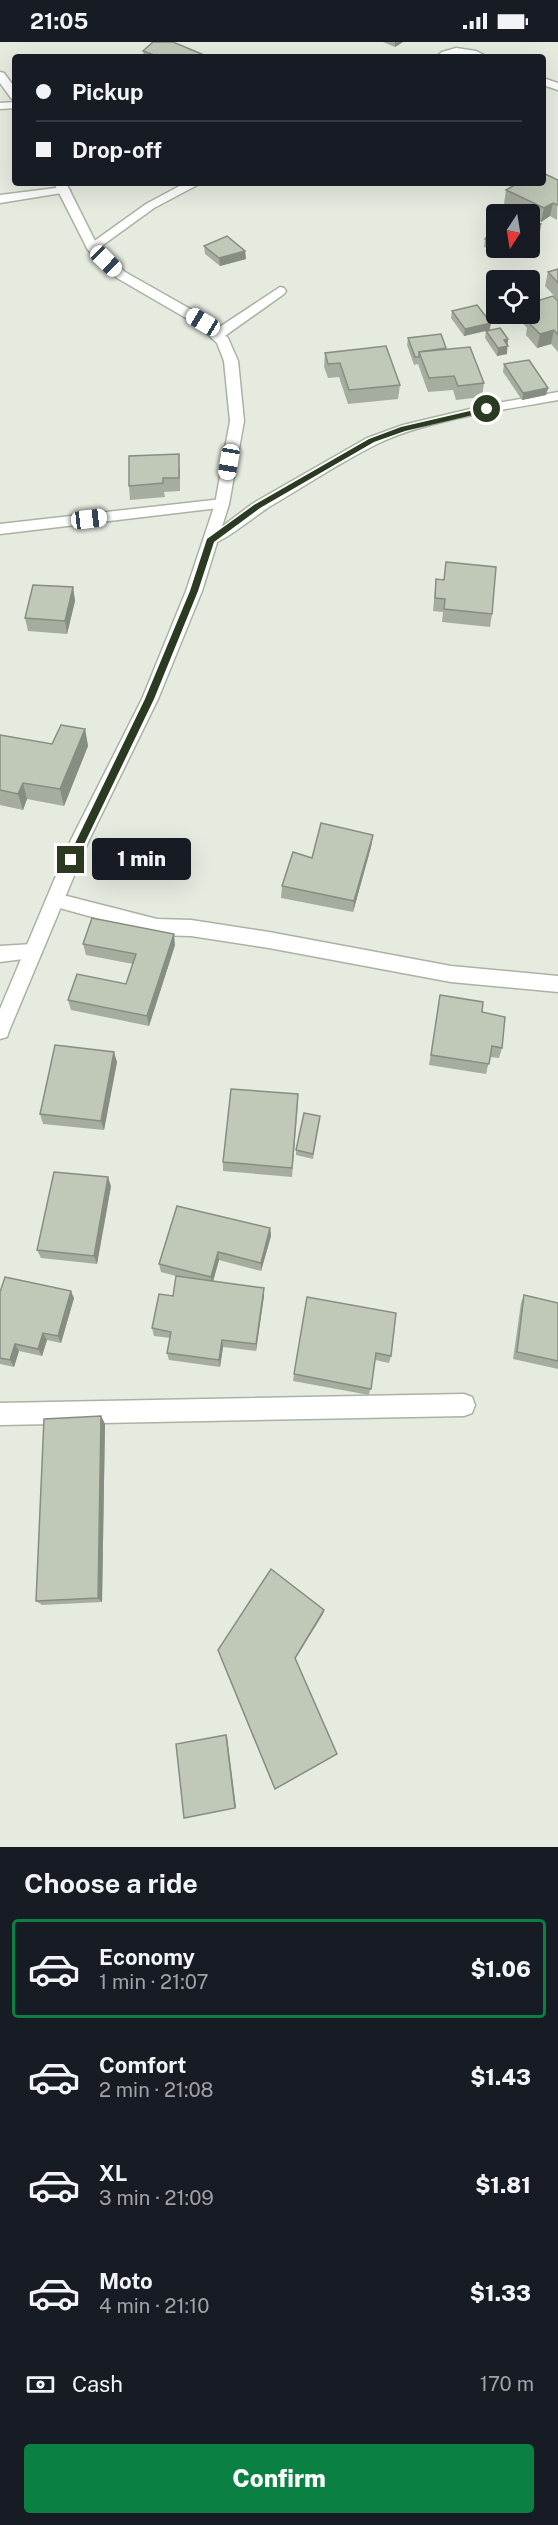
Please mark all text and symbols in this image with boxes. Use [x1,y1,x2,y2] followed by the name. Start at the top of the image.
[30,8,88,34] text: 21:05
[72,79,143,105] text: Pickup
[72,137,162,163] text: Drop-off
[486,204,540,258] north arrow
[486,204,540,324] map controls
[87,242,125,280] car
[486,270,540,324] button: locate
[183,305,223,339] car
[473,395,500,422] route start
[217,443,241,481] car
[70,508,108,530] car
[92,839,191,881] callout: 1 min
[57,846,84,873] route end
[117,847,166,871] text: 1 min
[24,1867,198,1899] text: Choose a ride
[27,1942,81,1996] icon: car
[99,1944,195,1970] text: Economy
[470,1956,531,1982] text: $1.06
[99,1970,209,1994] text: 1 min · 21:07
[27,2050,81,2104] icon: car
[99,2052,186,2078] text: Comfort
[470,2064,531,2090] text: $1.43
[99,2078,214,2102] text: 2 min · 21:08
[27,2158,81,2212] icon: car
[99,2160,127,2186] text: XL
[475,2172,531,2198] text: $1.81
[99,2186,214,2210] text: 3 min · 21:09
[27,2266,81,2320] icon: car
[99,2268,153,2294] text: Moto
[470,2280,531,2306] text: $1.33
[99,2294,209,2318] text: 4 min · 21:10
[24,2368,57,2401] icon: cash
[72,2371,123,2397] text: Cash
[480,2372,534,2396] text: 170 m
[24,2444,534,2513] button: Confirm

